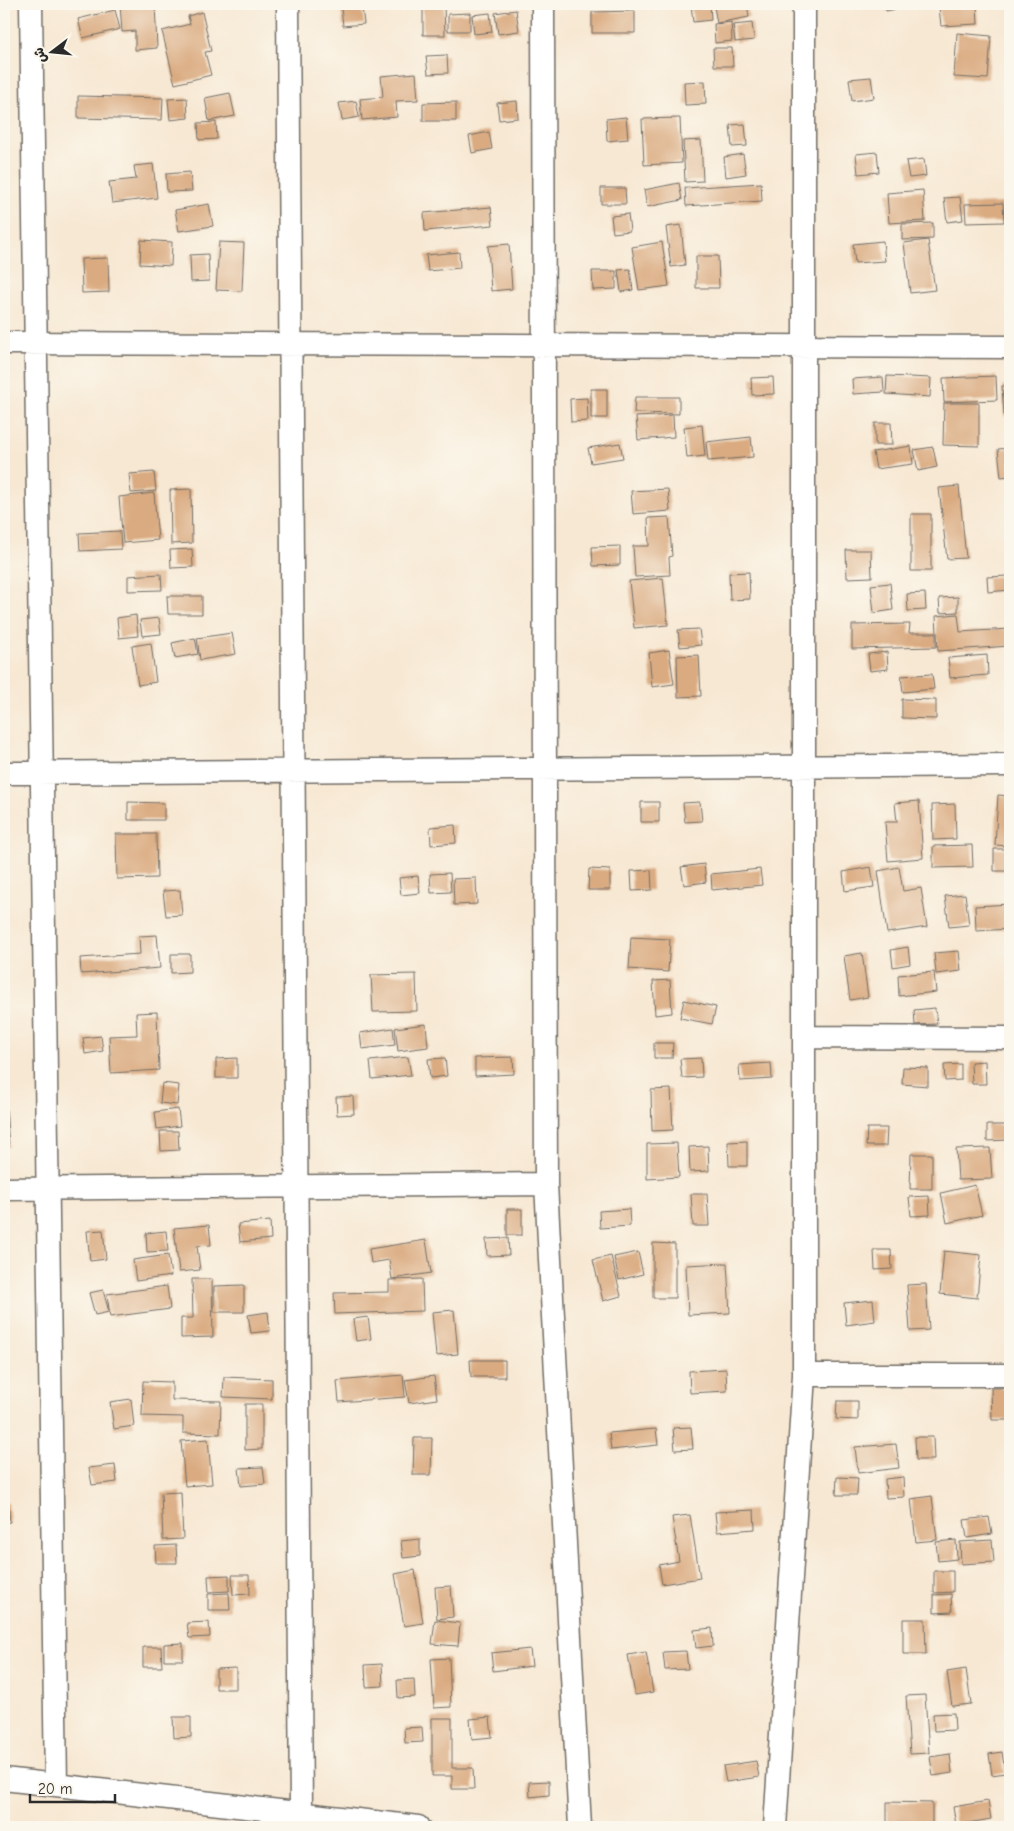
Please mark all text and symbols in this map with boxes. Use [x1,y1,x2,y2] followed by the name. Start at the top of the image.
[28,28,78,78] north arrow
[30,46,50,65] text: ش
[30,1771,115,1803] scale bar
[38,1780,72,1798] text: 20 m

